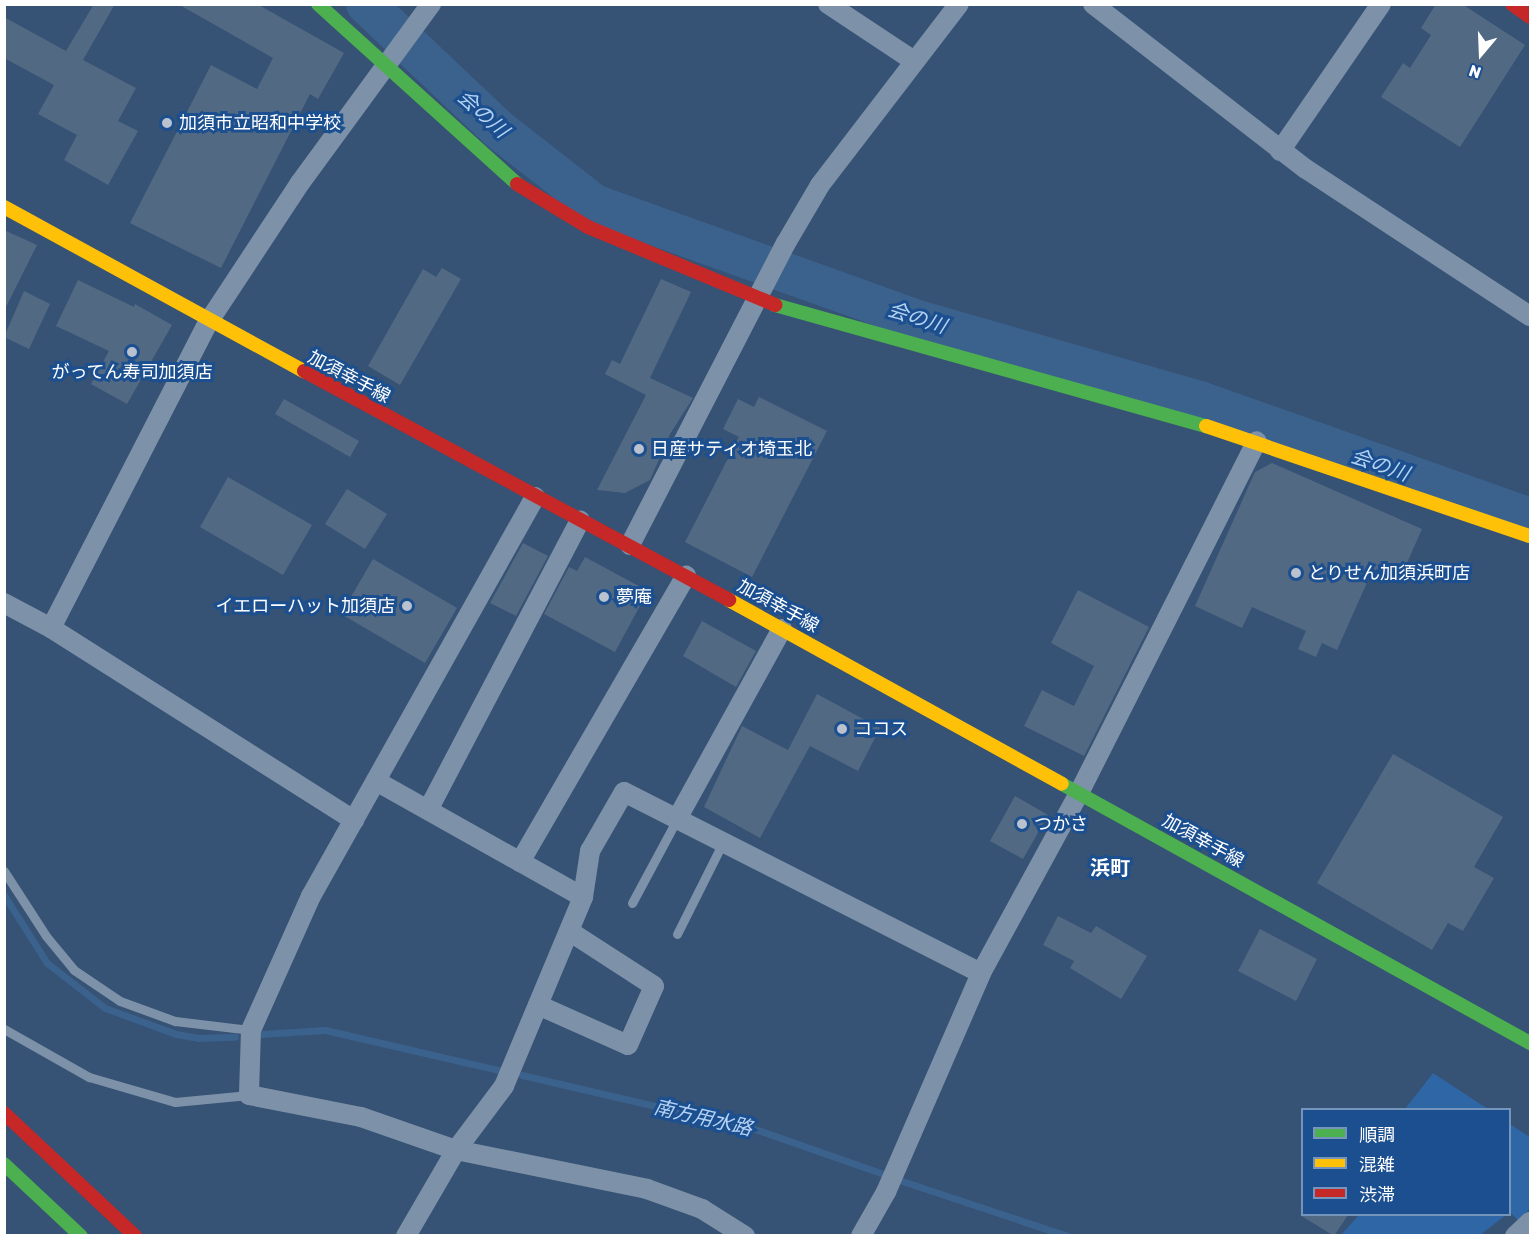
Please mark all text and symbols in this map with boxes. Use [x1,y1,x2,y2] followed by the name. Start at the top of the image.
[1451,24,1511,84] north arrow
[1466,61,1484,82] text: N
[453,85,513,143] water label: 会の川
[179,112,341,134] place label: 加須市立昭和中学校
[160,116,174,130] marker: 加須市立昭和中学校
[885,297,949,339] water label: 会の川
[125,345,139,359] marker: がってん寿司加須店
[304,346,394,408] street label: 加須幸手線
[51,361,213,383] place label: がってん寿司加須店
[651,438,813,460] place label: 日産サティオ埼玉北
[632,442,646,456] marker: 日産サティオ埼玉北
[1348,444,1412,486] water label: 会の川
[1308,562,1470,584] place label: とりせん加須浜町店
[1289,566,1303,580] marker: とりせん加須浜町店
[733,575,823,637] street label: 加須幸手線
[616,586,652,608] place label: 夢庵
[597,590,611,604] marker: 夢庵
[215,595,395,617] place label: イエローハット加須店
[400,599,414,613] marker: イエローハット加須店
[854,718,908,740] place label: ココス
[835,722,849,736] marker: ココス
[1158,810,1248,872] street label: 加須幸手線
[1034,813,1088,835] place label: つかさ
[1015,817,1029,831] marker: つかさ
[1090,856,1130,880] district label: 浜町
[652,1095,754,1141] water label: 南方用水路
[1301,1108,1511,1216] legend
[1359,1124,1395,1146] text: 順調
[1359,1154,1395,1176] text: 混雑
[1359,1184,1395,1206] text: 渋滞

